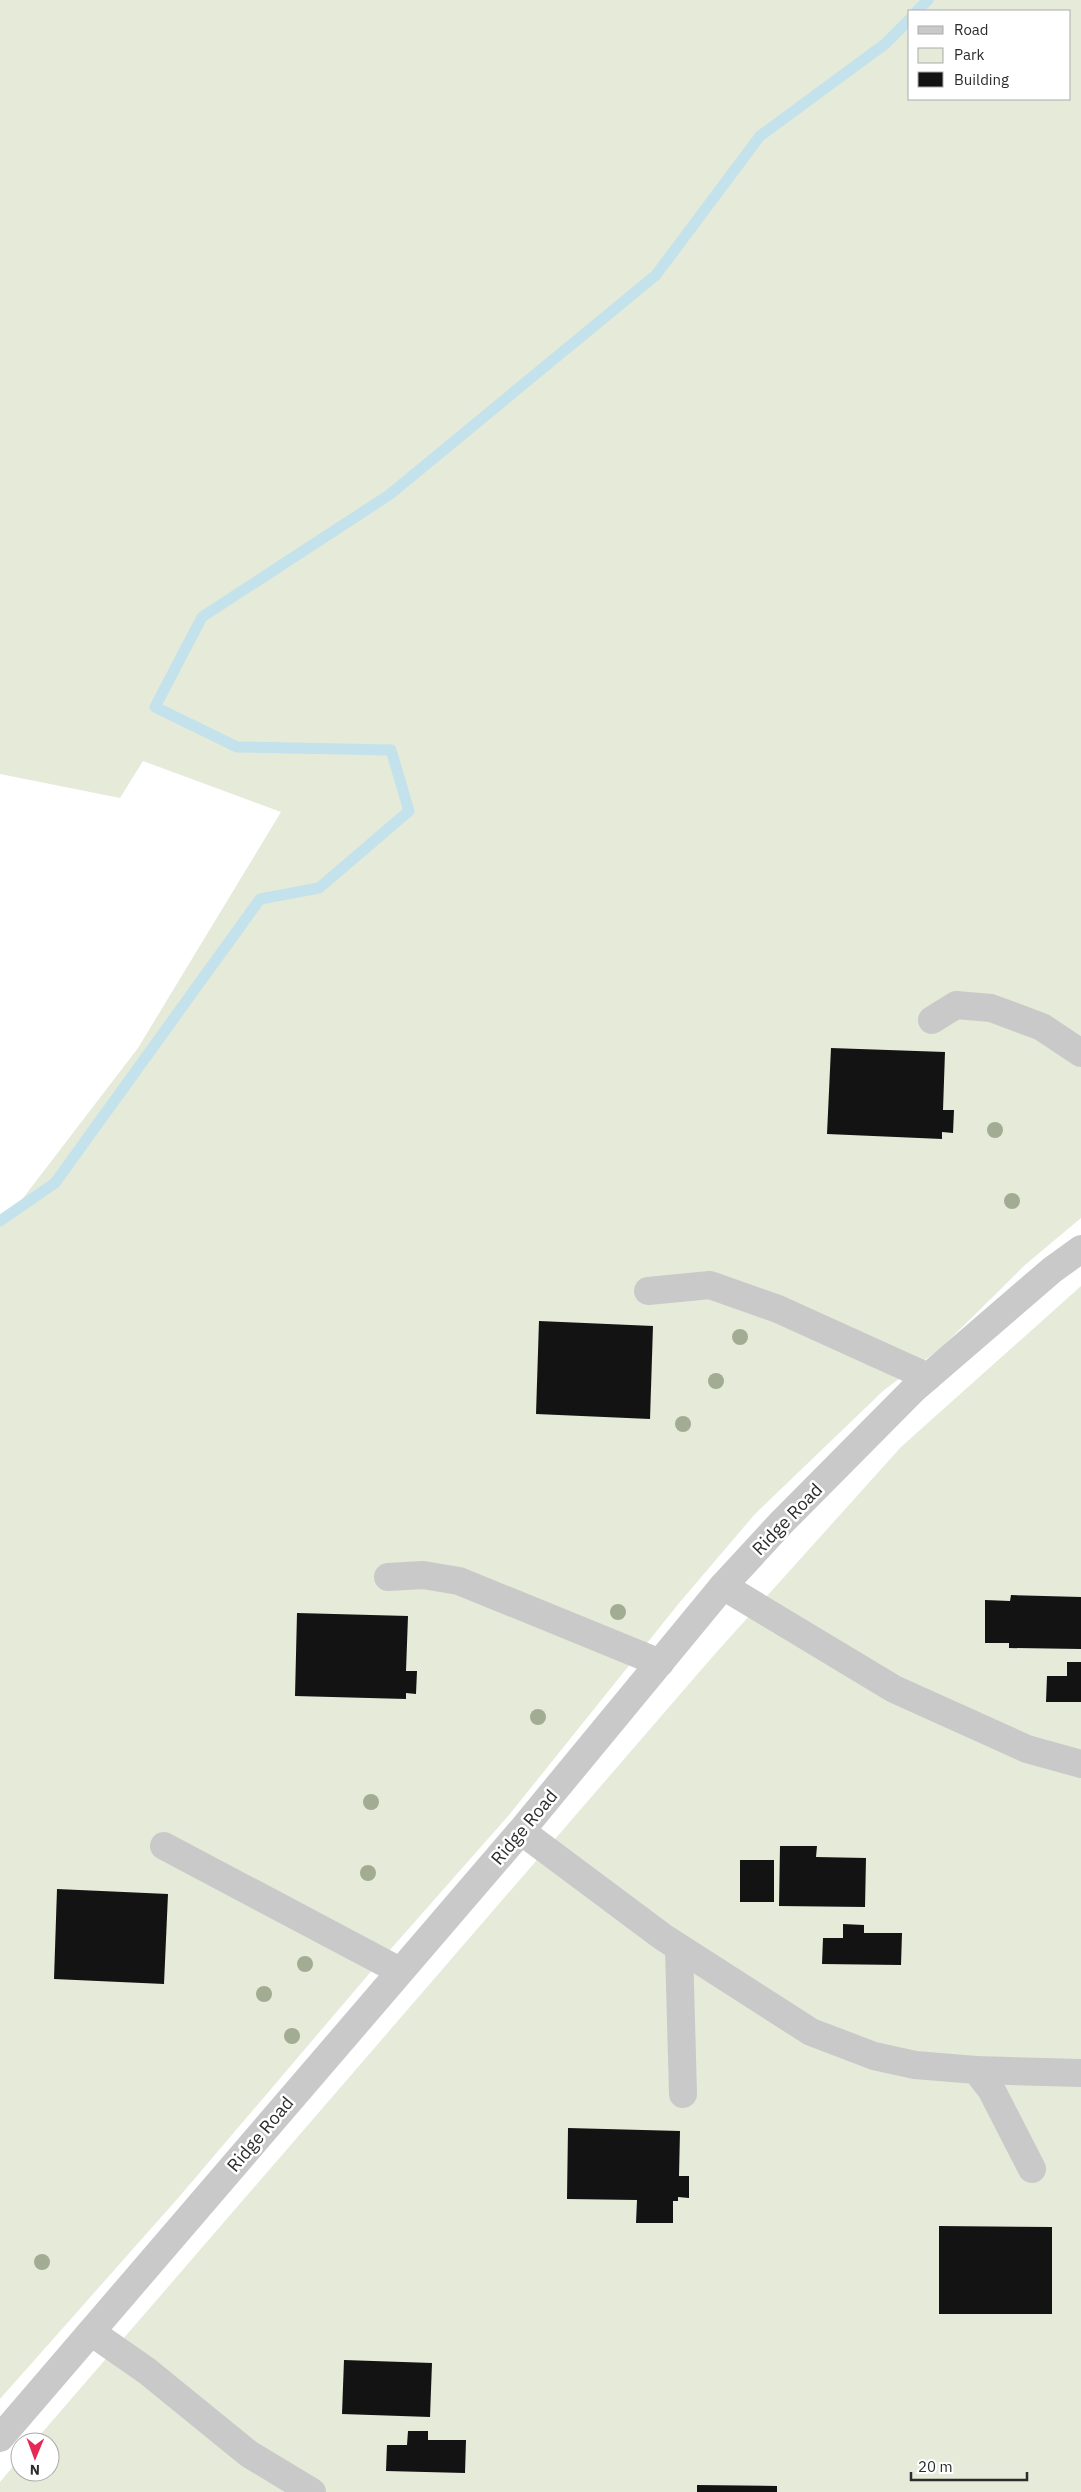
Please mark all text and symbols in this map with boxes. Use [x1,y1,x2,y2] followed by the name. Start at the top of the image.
[908,10,1071,100] legend
[954,20,989,39] text: Road
[954,45,984,64] text: Park
[954,70,1009,89] text: Building
[747,1478,827,1560] street label: Ridge Road
[486,1785,562,1869] street label: Ridge Road
[222,2092,298,2176] street label: Ridge Road
[10,2432,60,2482] north arrow
[911,2450,1027,2482] scale bar
[918,2457,953,2476] text: 20 m
[30,2461,40,2479] text: N

